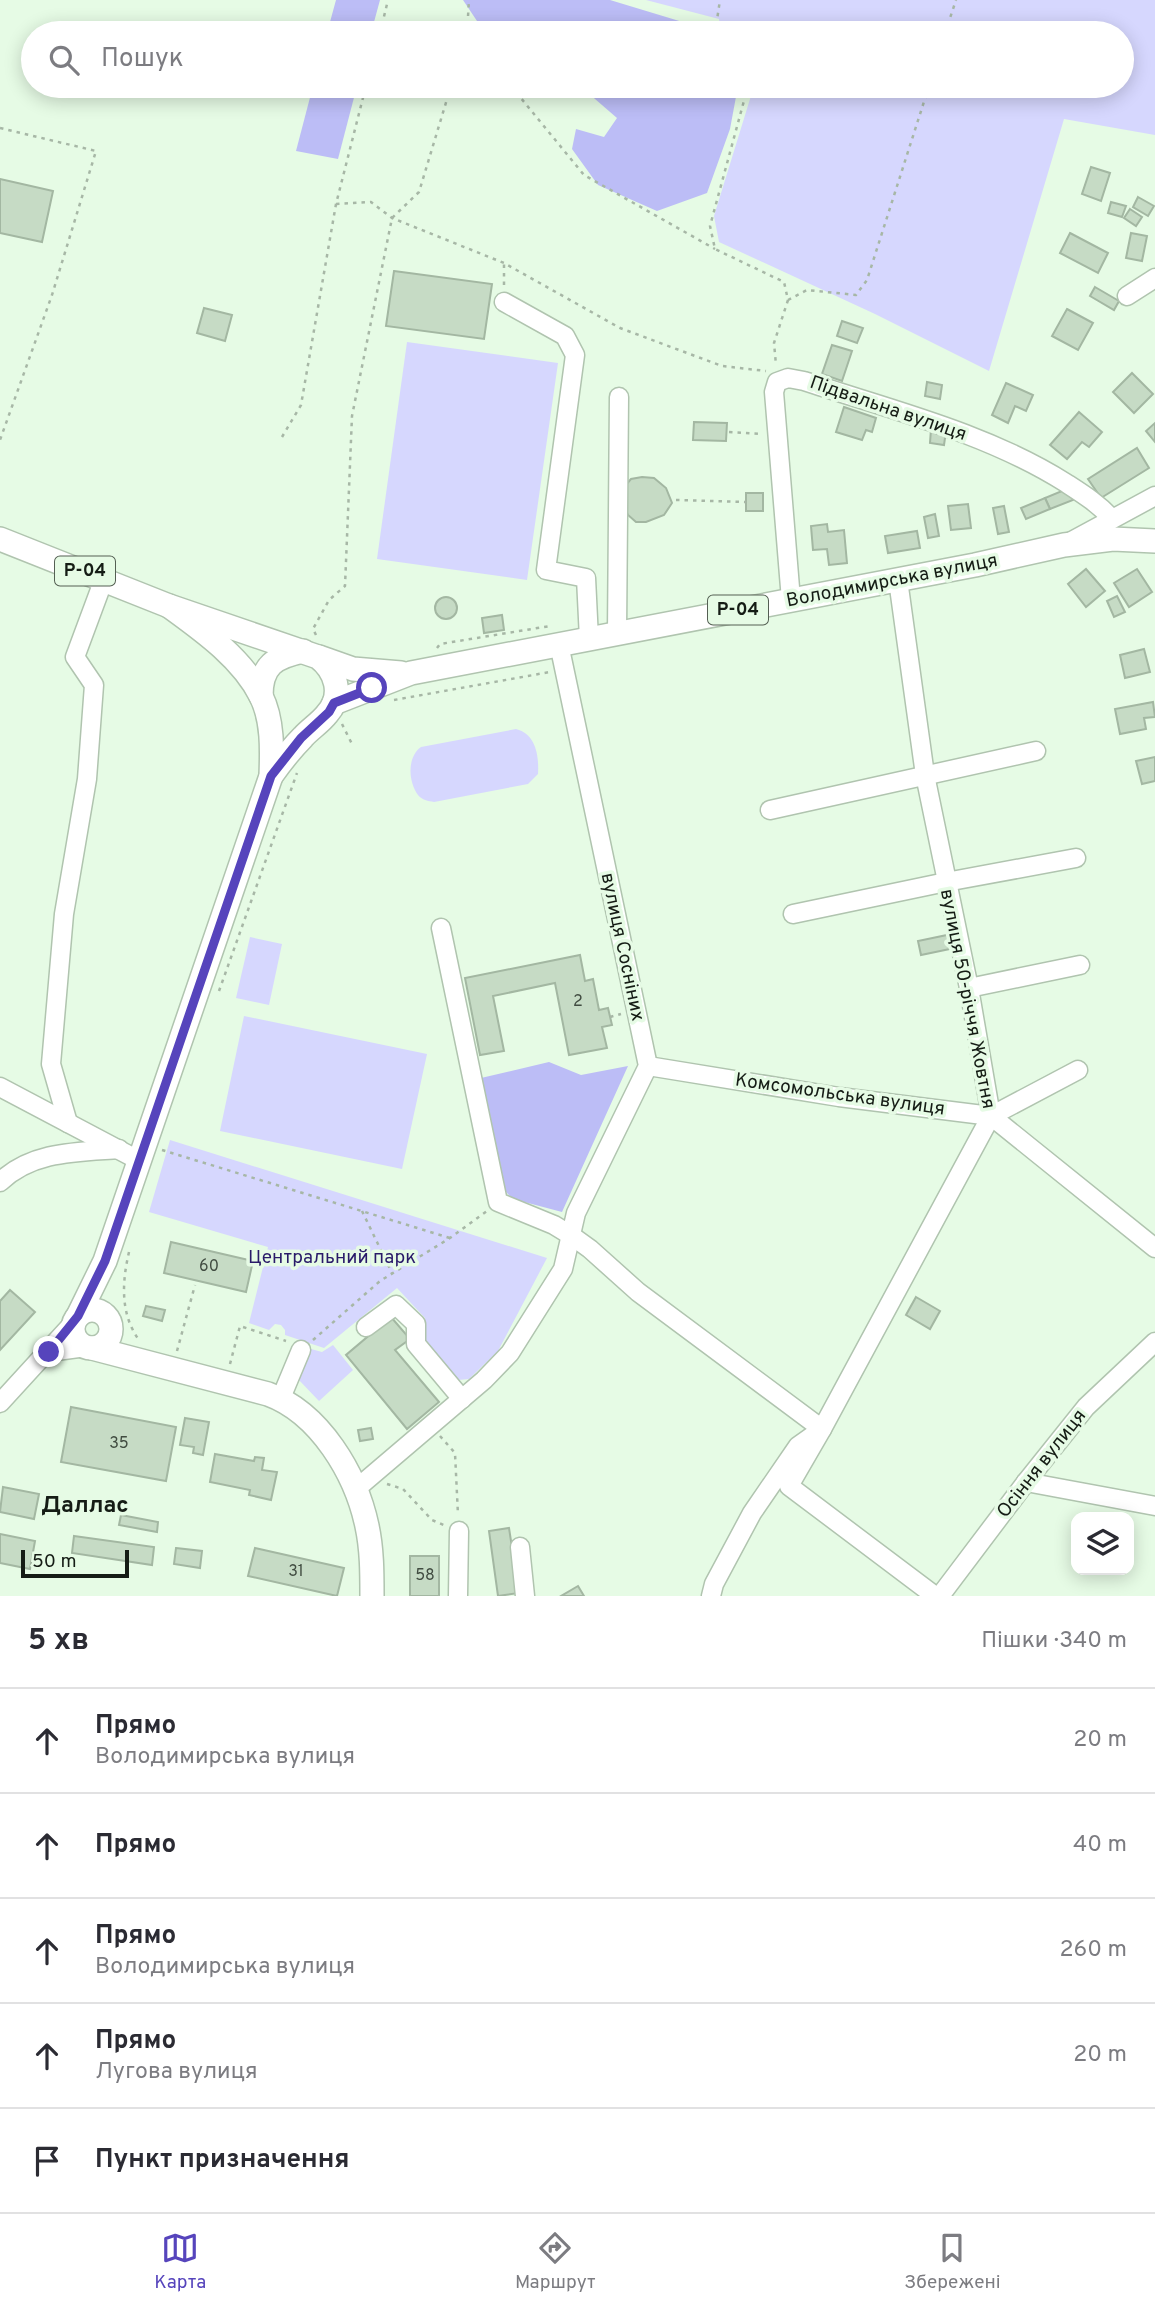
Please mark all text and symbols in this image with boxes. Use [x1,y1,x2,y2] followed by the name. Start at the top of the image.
[21,21,1134,98] search box
[45,41,83,79] icon: search
[101,43,184,76] text: Пошук
[806,371,970,447] street label: Підвальна вулиця
[784,549,1000,613] street label: Володимирська вулиця
[55,556,115,586] road number: Р-04
[708,596,768,624] road number: Р-04
[356,672,387,703] route start
[595,871,649,1024] street label: вулиця Сосніних
[934,887,1000,1111] street label: вулиця 50-річчя Жовтня
[573,992,583,1012] house number: 2
[734,1068,946,1122] street label: Комсомольська вулиця
[248,1246,416,1270] park label: Центральний парк
[199,1257,219,1277] house number: 60
[33,1336,64,1367] route end
[992,1405,1092,1523] street label: Осіння вулиця
[109,1434,129,1454] house number: 35
[41,1492,129,1521] district label: Даллас
[1071,1512,1134,1575] map controls
[1071,1512,1134,1575] button: layers
[21,1547,130,1579] scale bar
[32,1550,77,1574] text: 50 m
[288,1562,304,1582] house number: 31
[415,1566,435,1586] house number: 58
[28,1623,89,1660] text: 5 хв
[981,1627,1127,1656] text: Пішки · 340 m
[95,1710,176,1743] text: Прямо
[28,1722,66,1760] icon: ahead
[1073,1726,1127,1755] text: 20 m
[95,1743,355,1772] text: Володимирська вулиця
[28,1827,66,1865] icon: ahead
[95,1829,176,1862] text: Прямо
[1073,1831,1127,1860] text: 40 m
[95,1920,176,1953] text: Прямо
[28,1932,66,1970] icon: ahead
[1060,1936,1127,1965] text: 260 m
[95,1953,355,1982] text: Володимирська вулиця
[95,2025,176,2058] text: Прямо
[28,2037,66,2075] icon: ahead
[1073,2041,1127,2070] text: 20 m
[95,2058,258,2087] text: Лугова вулиця
[28,2142,66,2180] icon: arrive
[95,2144,349,2177] text: Пункт призначення
[154,2229,206,2295] tab: Карта
[515,2229,596,2295] tab: Маршрут
[904,2229,1001,2295] tab: Збережені

